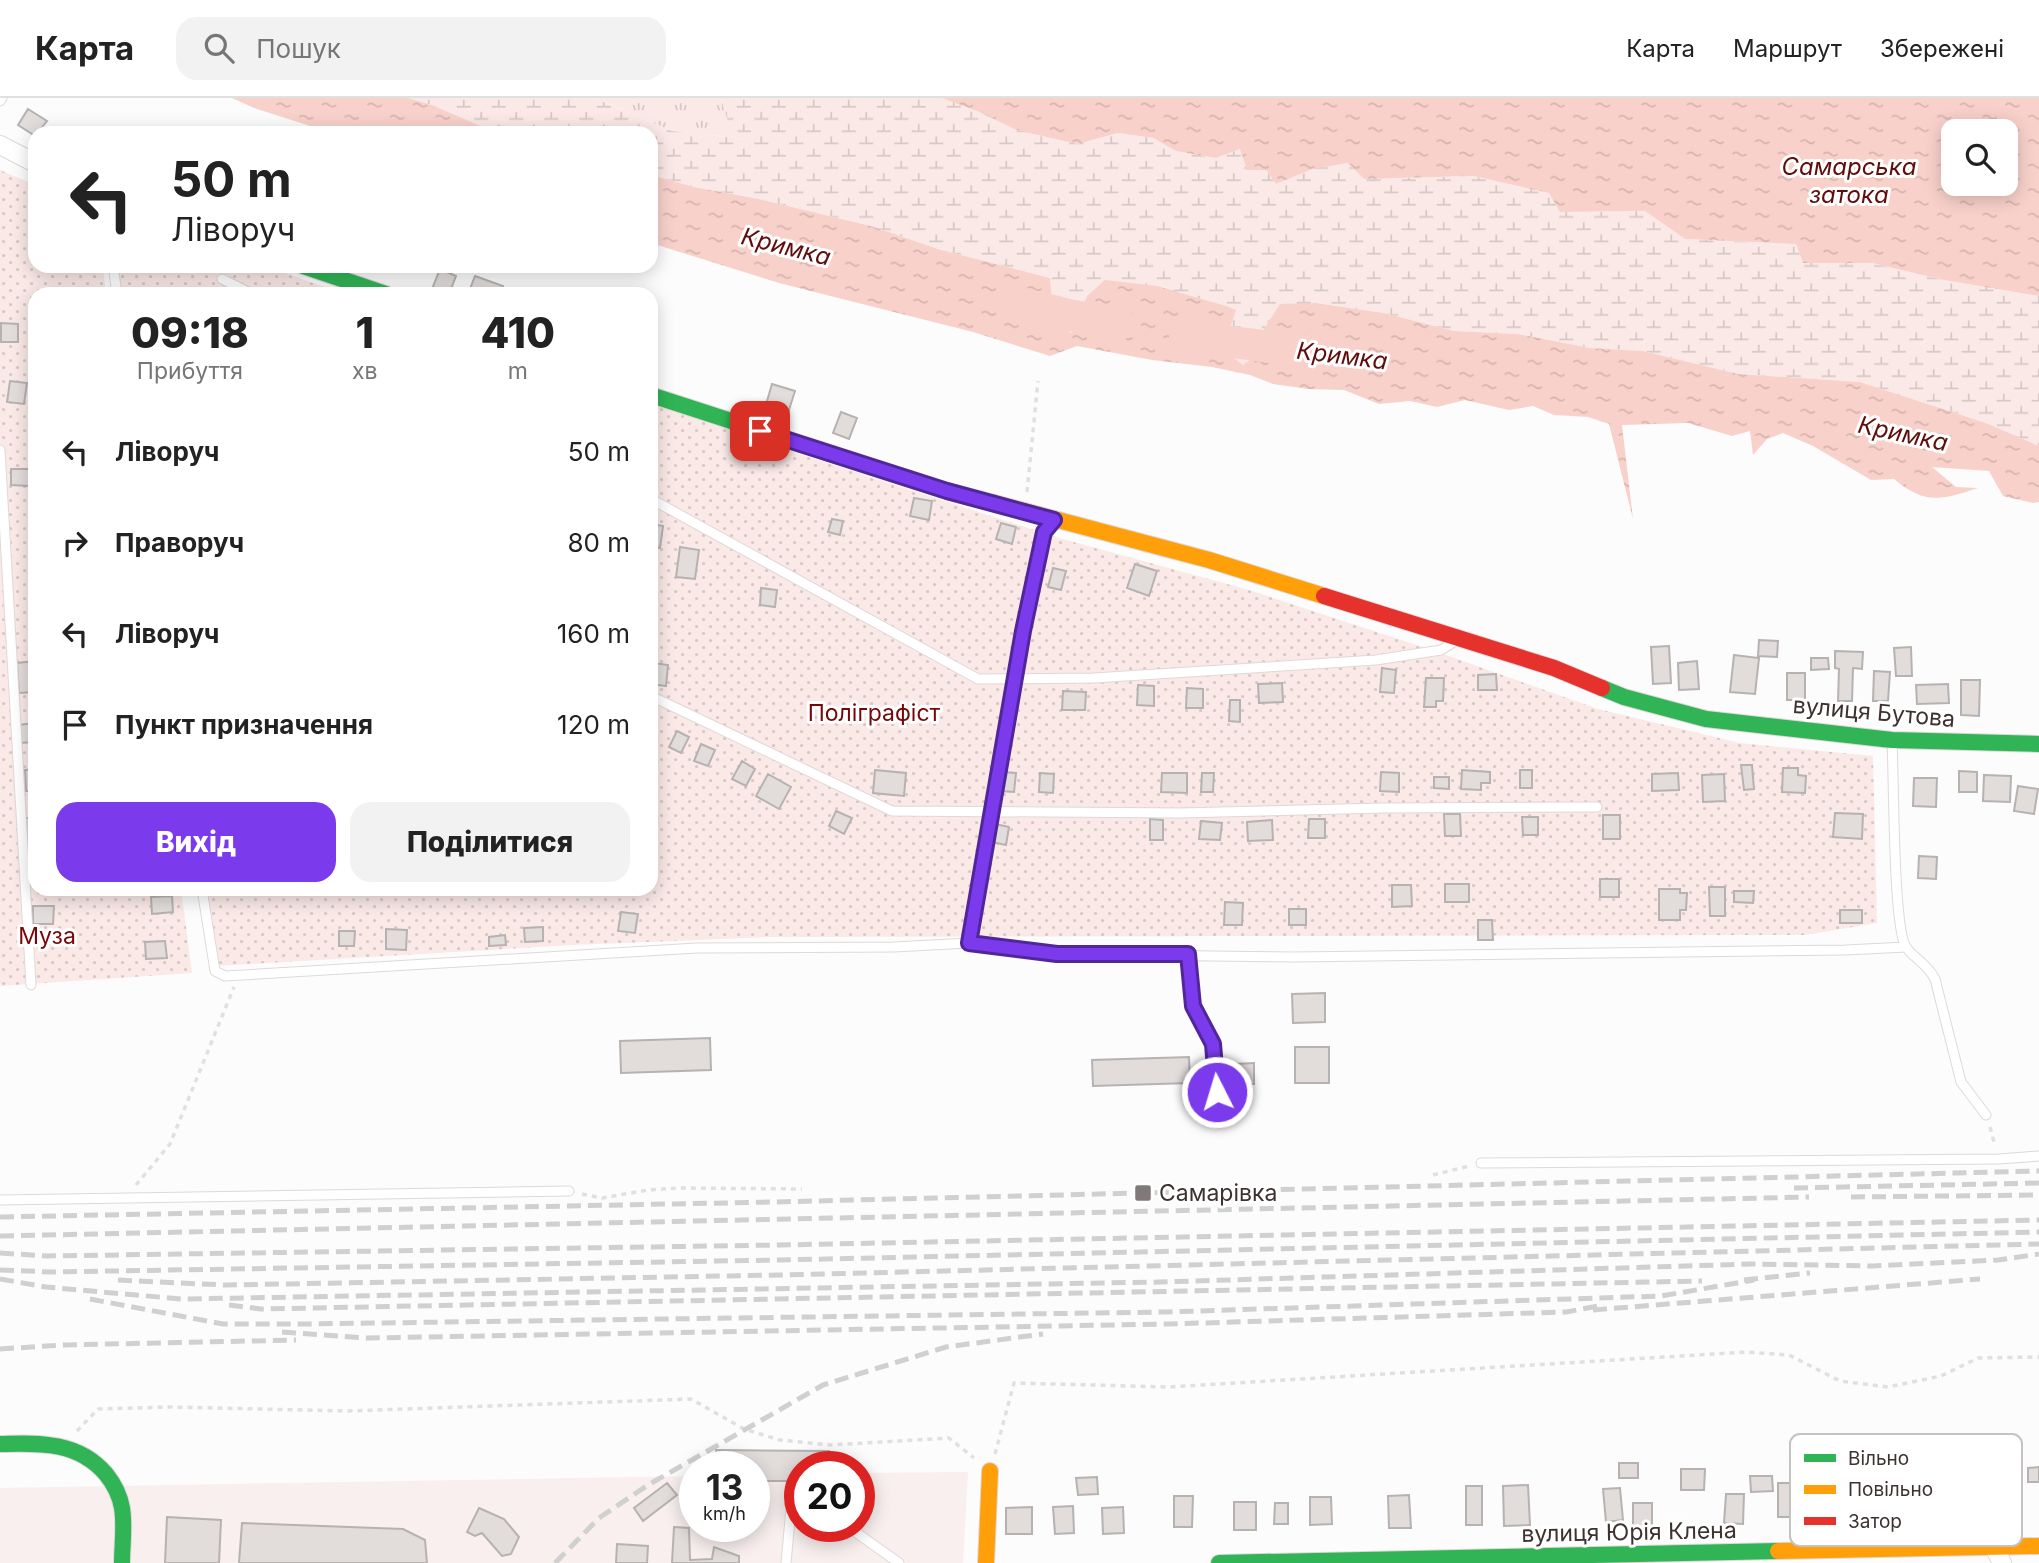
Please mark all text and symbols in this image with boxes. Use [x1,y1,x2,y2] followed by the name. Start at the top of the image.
[176,17,666,80] search box
[35,28,134,68] text: Карта
[200,29,238,67] icon: search
[256,33,341,64] text: Пошук
[1626,34,1695,63] text: Карта
[1733,34,1842,63] text: Маршрут
[1880,34,2004,63] text: Збережені
[1941,119,2018,196] map controls
[1941,119,2018,196] button: search
[171,150,292,209] text: 50 m
[1781,152,1917,209] water label: Самарська затока
[56,154,147,245] icon: left
[171,210,295,249] text: Ліворуч
[738,221,834,272] water label: Кримка
[131,307,249,358] text: 09:18
[355,307,374,358] text: 1
[480,307,555,358] text: 410
[1295,336,1389,375] water label: Кримка
[137,357,243,385] text: Прибуття
[352,357,378,385] text: хв
[508,357,528,385] text: m
[730,401,790,461] pin
[1855,410,1951,457] water label: Кримка
[741,412,779,450] icon: arrive
[56,433,94,471] icon: left
[115,436,219,467] text: Ліворуч
[568,436,630,467] text: 50 m
[56,524,94,562] icon: right
[115,527,244,558] text: Праворуч
[567,527,630,558] text: 80 m
[56,615,94,653] icon: left
[115,618,219,649] text: Ліворуч
[557,618,630,649] text: 160 m
[1792,691,1956,733] street label: вулиця Бутова
[808,699,941,727] park label: Поліграфіст
[56,706,94,744] icon: arrive
[115,709,373,740] text: Пункт призначення
[557,709,630,740] text: 120 m
[56,802,336,882] button: Вихід
[350,802,630,882] button: Поділитися
[18,922,76,950] park label: Муза
[1180,1055,1254,1129] position arrow
[1159,1179,1277,1207] place label: Самарівка
[1133,1183,1153,1203] marker: Самарівка
[1790,1434,2022,1546] legend
[1848,1447,1909,1470] text: Вільно
[784,1451,875,1542] speed limit sign: 20
[706,1466,743,1508] text: 13
[1848,1478,1933,1501] text: Повільно
[703,1503,746,1524] text: km/h
[1848,1510,1902,1533] text: Затор
[1521,1516,1737,1548] street label: вулиця Юрія Клена

